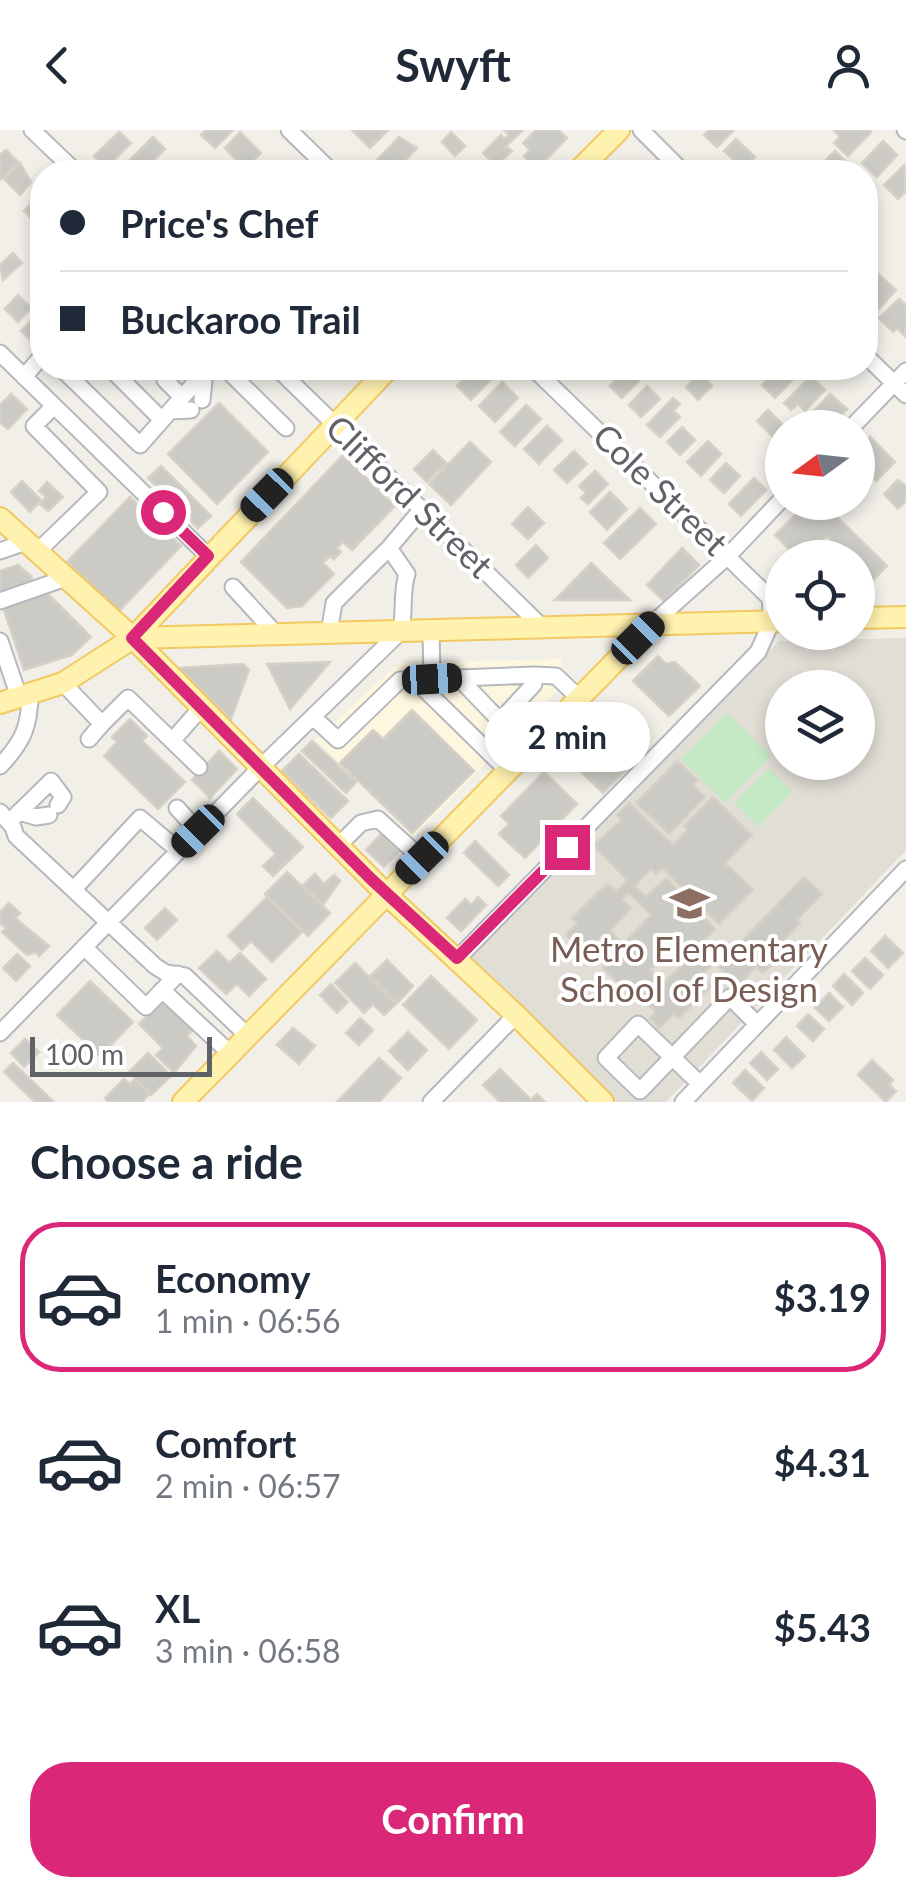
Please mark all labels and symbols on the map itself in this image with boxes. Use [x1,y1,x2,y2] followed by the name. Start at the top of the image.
[318,406,503,586] street label: Clifford Street
[765,410,875,520] north arrow
[585,414,738,563] street label: Cole Street
[235,463,299,527] car
[141,490,186,535] route start
[606,606,670,670] car
[401,662,463,696] car
[484,702,650,772] callout: 2 min
[166,799,230,863] car
[545,825,590,870] route end
[390,826,454,890] car
[668,882,710,924] school or university icon: Metro Elementary School of Design
[550,927,828,1009] place label: Metro Elementary School of Design
[30,1032,212,1076] scale bar

